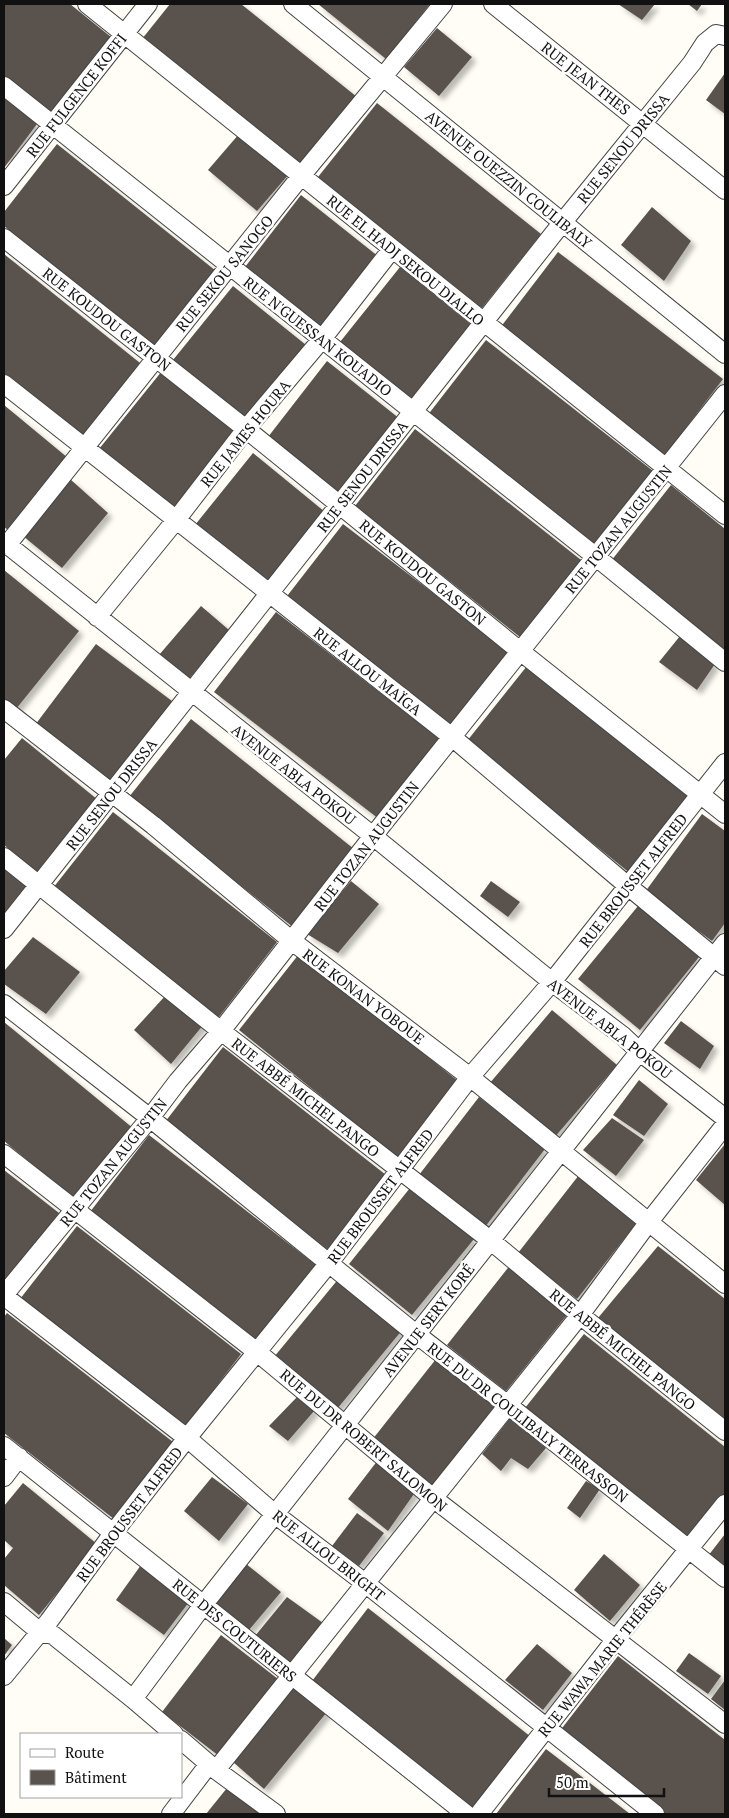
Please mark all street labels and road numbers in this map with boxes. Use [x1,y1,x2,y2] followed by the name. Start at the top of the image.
[21,29,131,161] street label: RUE FULGENCE KOFFI
[537,37,635,119] street label: RUE JEAN THES
[572,88,674,207] street label: RUE SENOU DRISSA
[422,106,597,253] street label: AVENUE OUEZZIN COULIBALY
[323,190,489,330] street label: RUE EL HADJ SEKOU DIALLO
[171,211,277,335] street label: RUE SEKOU SANOGO
[39,263,175,375] street label: RUE KOUDOU GASTON
[239,272,397,400] street label: RUE N'GUESSAN KOUADIO
[195,375,295,491] street label: RUE JAMES HOURA
[312,416,412,536] street label: RUE SENOU DRISSA
[560,461,676,597] street label: RUE TOZAN AUGUSTIN
[356,515,490,629] street label: RUE KOUDOU GASTON
[310,622,427,720] street label: RUE ALLOU MAÏGA
[228,719,360,829] street label: AVENUE ABLA POKOU
[61,734,161,854] street label: RUE SENOU DRISSA
[309,777,423,915] street label: RUE TOZAN AUGUSTIN
[574,809,692,951] street label: RUE BROUSSET ALFRED
[299,944,429,1048] street label: RUE KONAN YOBOUE
[544,973,676,1083] street label: AVENUE ABLA POKOU
[228,1033,384,1161] street label: RUE ABBÉ MICHEL PANGO
[55,1094,171,1230] street label: RUE TOZAN AUGUSTIN
[323,1124,437,1268] street label: RUE BROUSSET ALFRED
[378,1259,478,1381] street label: AVENUE SERY KORÉ
[546,1284,700,1414] street label: RUE ABBÉ MICHEL PANGO
[424,1337,632,1507] street label: RUE DU DR COULIBALY TERRASSON
[276,1364,452,1516] street label: RUE DU DR ROBERT SALOMON
[72,1442,186,1586] street label: RUE BROUSSET ALFRED
[269,1505,389,1605] street label: RUE ALLOU BRIGHT
[169,1574,301,1686] street label: RUE DES COUTURIERS
[533,1577,671,1741] street label: RUE WAWA MARIE THÉRÈSE

